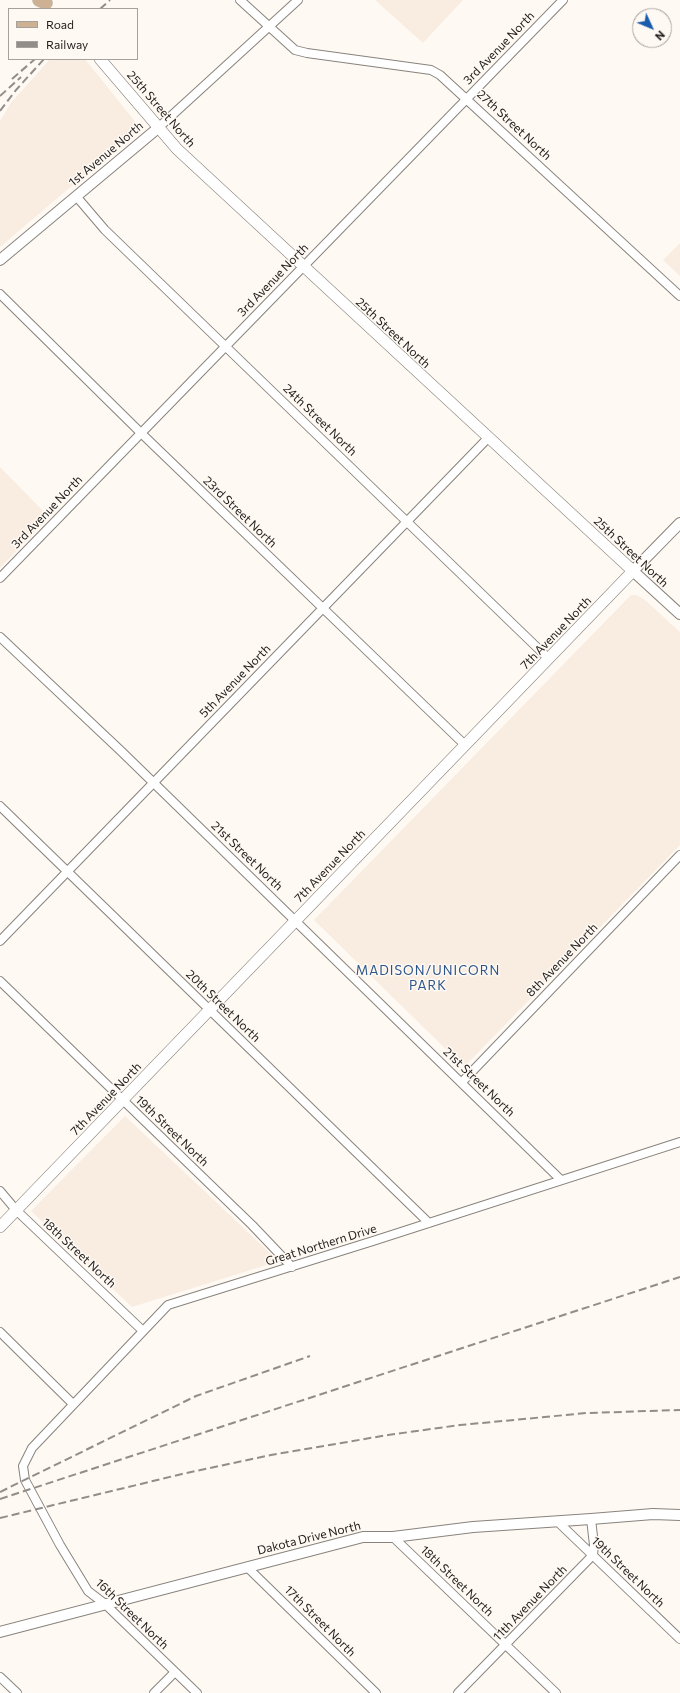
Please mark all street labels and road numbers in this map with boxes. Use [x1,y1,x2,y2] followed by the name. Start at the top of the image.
[461,9,537,87] street label: 3rd Avenue North
[124,68,198,150] street label: 25th Street North
[474,87,554,163] street label: 27th Street North
[66,119,146,189] street label: 1st Avenue North
[235,241,311,319] street label: 3rd Avenue North
[353,295,433,371] street label: 25th Street North
[280,381,360,459] street label: 24th Street North
[9,473,85,551] street label: 3rd Avenue North
[200,473,280,551] street label: 23rd Street North
[591,514,671,590] street label: 25th Street North
[518,594,594,672] street label: 7th Avenue North
[196,641,274,721] street label: 5th Avenue North
[208,818,286,894] street label: 21st Street North
[292,827,368,905] street label: 7th Avenue North
[523,920,601,1000] street label: 8th Avenue North
[183,967,263,1045] street label: 20th Street North
[440,1044,518,1120] street label: 21st Street North
[68,1060,144,1138] street label: 7th Avenue North
[133,1093,211,1169] street label: 19th Street North
[39,1215,119,1291] street label: 18th Street North
[264,1221,378,1269] street label: Great Northern Drive
[256,1518,362,1558] street label: Dakota Drive North
[589,1534,667,1610] street label: 19th Street North
[418,1543,496,1619] street label: 18th Street North
[490,1562,570,1644] street label: 11th Avenue North
[93,1576,171,1652] street label: 16th Street North
[281,1582,359,1660] street label: 17th Street North

